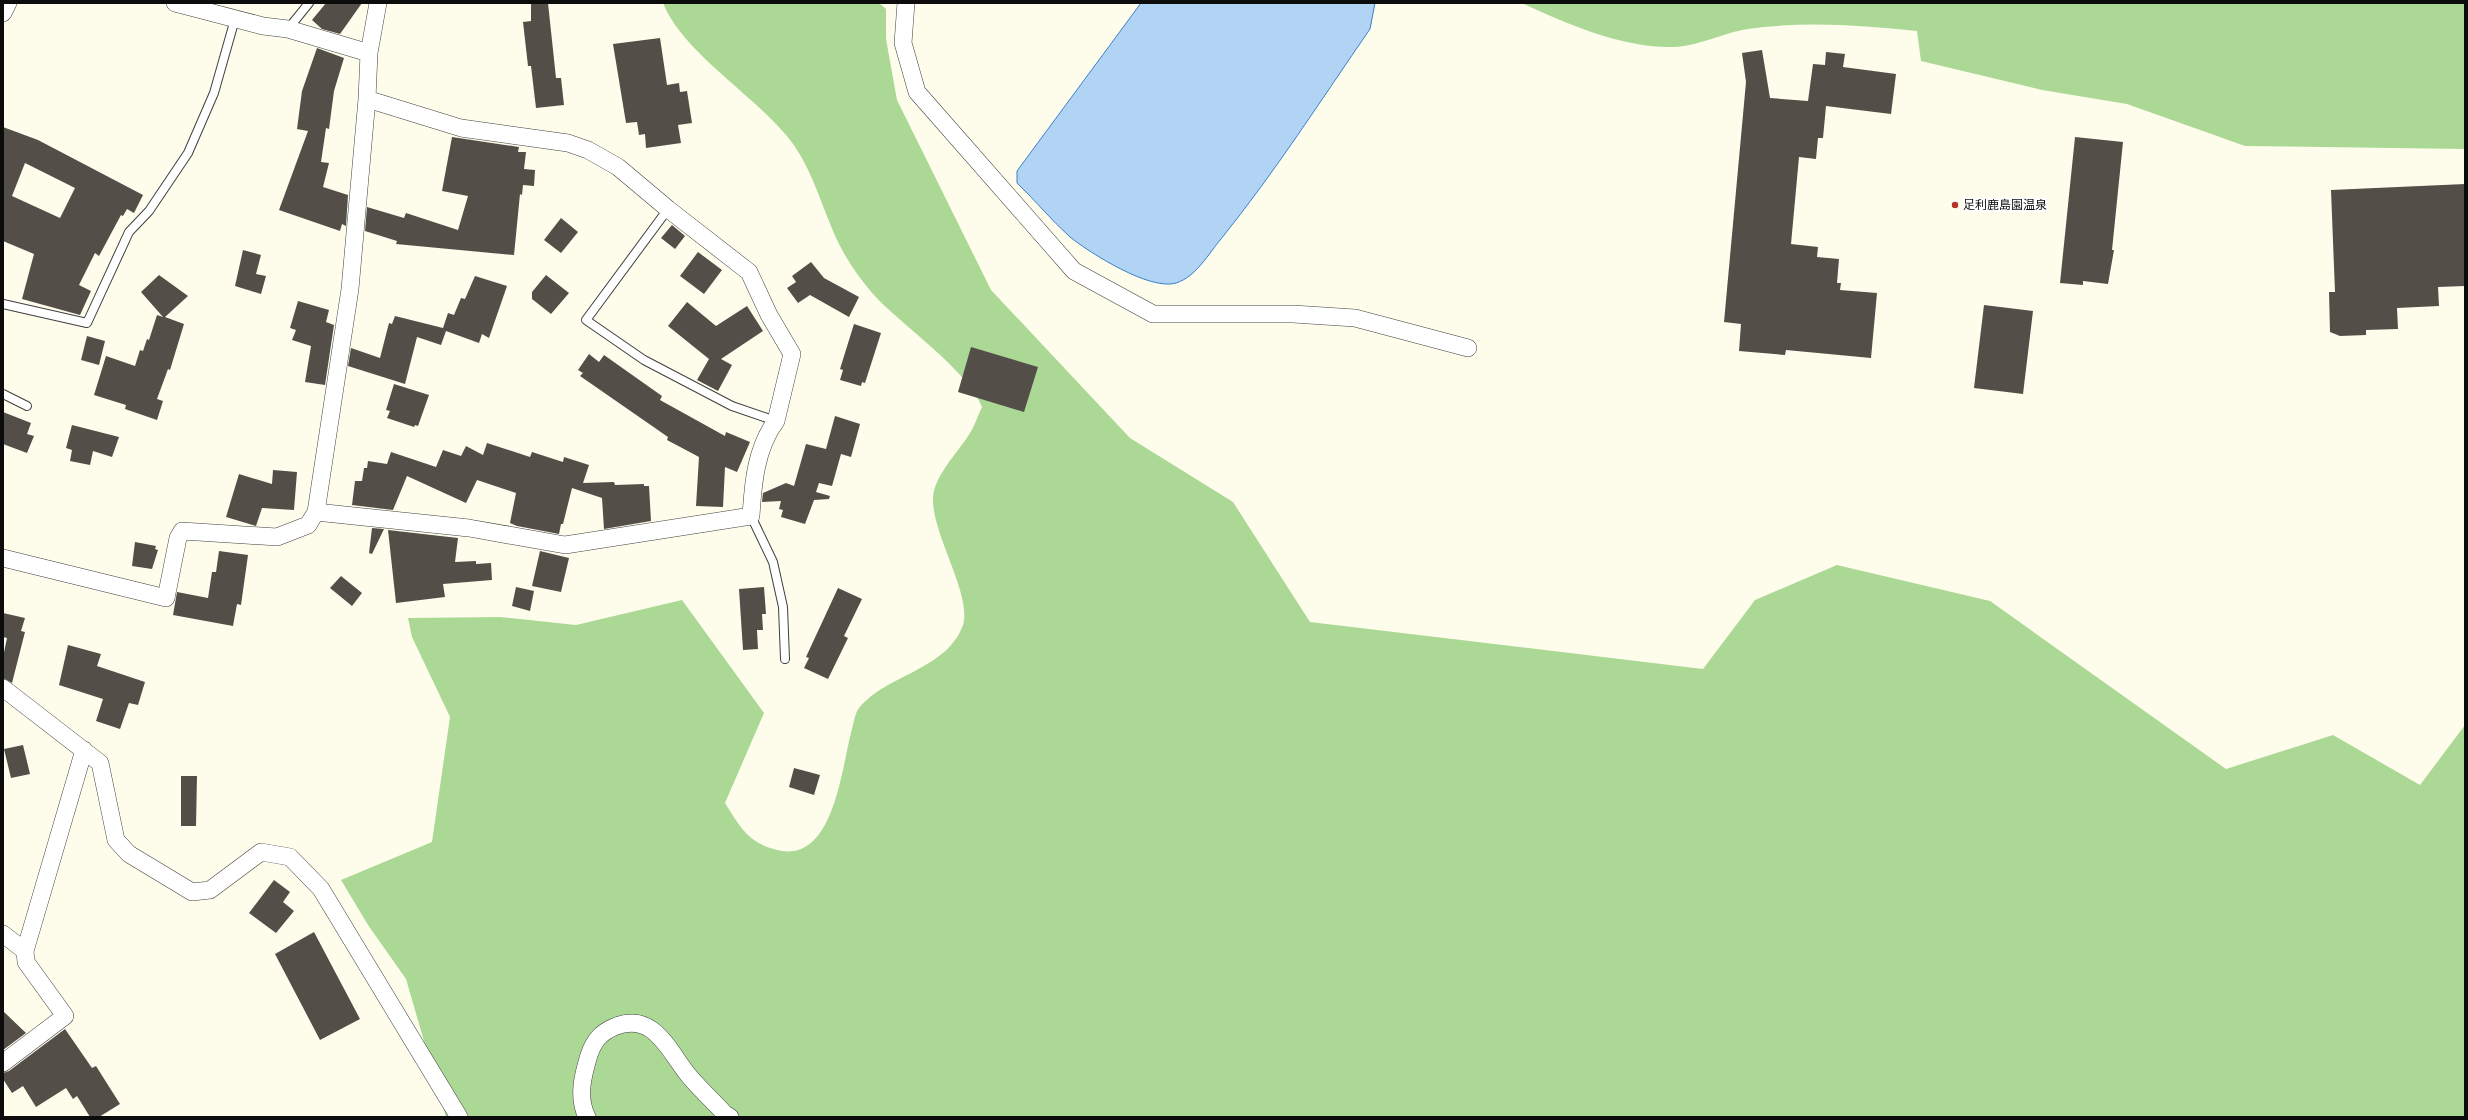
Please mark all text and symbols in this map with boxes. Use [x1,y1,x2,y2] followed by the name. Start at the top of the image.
[1963,197,2047,212] place label: 足利鹿島園温泉
[1950,200,1960,210] marker: 足利鹿島園温泉

